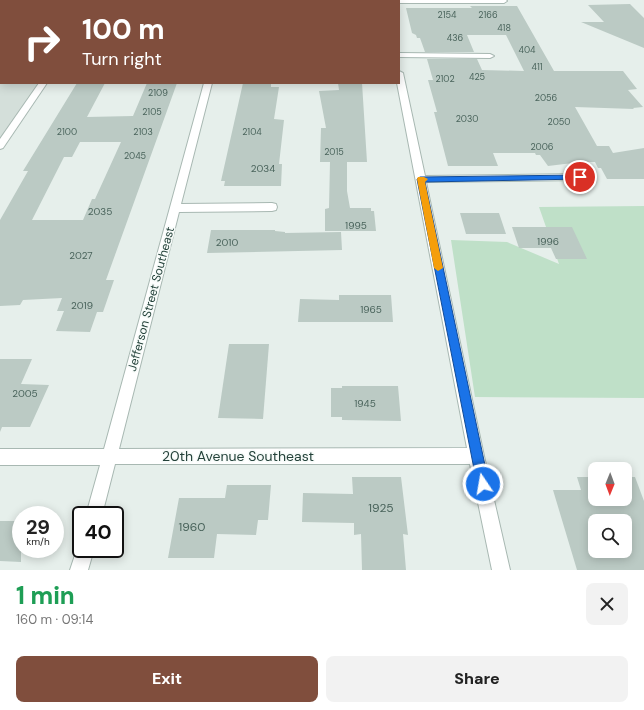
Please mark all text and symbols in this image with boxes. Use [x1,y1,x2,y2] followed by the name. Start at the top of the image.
[438,9,457,21] house number: 2154
[478,9,498,21] house number: 2166
[82,11,165,48] text: 100 m
[16,16,68,68] icon: right
[497,22,511,34] house number: 418
[447,32,464,44] house number: 436
[518,44,536,56] house number: 404
[82,47,162,71] text: Turn right
[531,61,543,73] house number: 411
[469,71,485,83] house number: 425
[435,73,455,85] house number: 2102
[148,87,168,99] house number: 2109
[535,92,558,104] house number: 2056
[142,106,162,118] house number: 2105
[456,113,478,125] house number: 2030
[548,116,570,128] house number: 2050
[57,126,77,138] house number: 2100
[133,126,153,138] house number: 2103
[242,126,262,138] house number: 2104
[530,141,554,153] house number: 2006
[324,146,344,158] house number: 2015
[124,150,146,162] house number: 2045
[563,160,597,194] pin
[251,162,275,175] house number: 2034
[569,166,591,188] icon: arrive
[88,205,112,218] house number: 2035
[345,219,367,232] house number: 1995
[124,225,178,373] street label: Jefferson Street Southeast
[537,235,559,248] house number: 1996
[216,236,238,249] house number: 2010
[69,249,93,262] house number: 2027
[71,299,93,312] house number: 2019
[360,303,382,316] house number: 1965
[12,387,38,400] house number: 2005
[354,397,376,410] house number: 1945
[162,447,314,465] street label: 20th Avenue Southeast
[588,462,632,506] north arrow
[588,462,632,558] map controls
[462,463,504,505] position arrow
[368,500,394,516] house number: 1925
[72,506,124,558] speed limit sign: 40
[26,514,50,540] text: 29
[588,514,632,558] button: search
[178,519,206,535] house number: 1960
[26,535,50,548] text: km/h
[16,580,75,611] text: 1 min
[586,583,628,625] button: close
[16,611,93,628] text: 160 m · 09:14
[16,656,318,702] button: Exit
[326,656,628,702] button: Share

